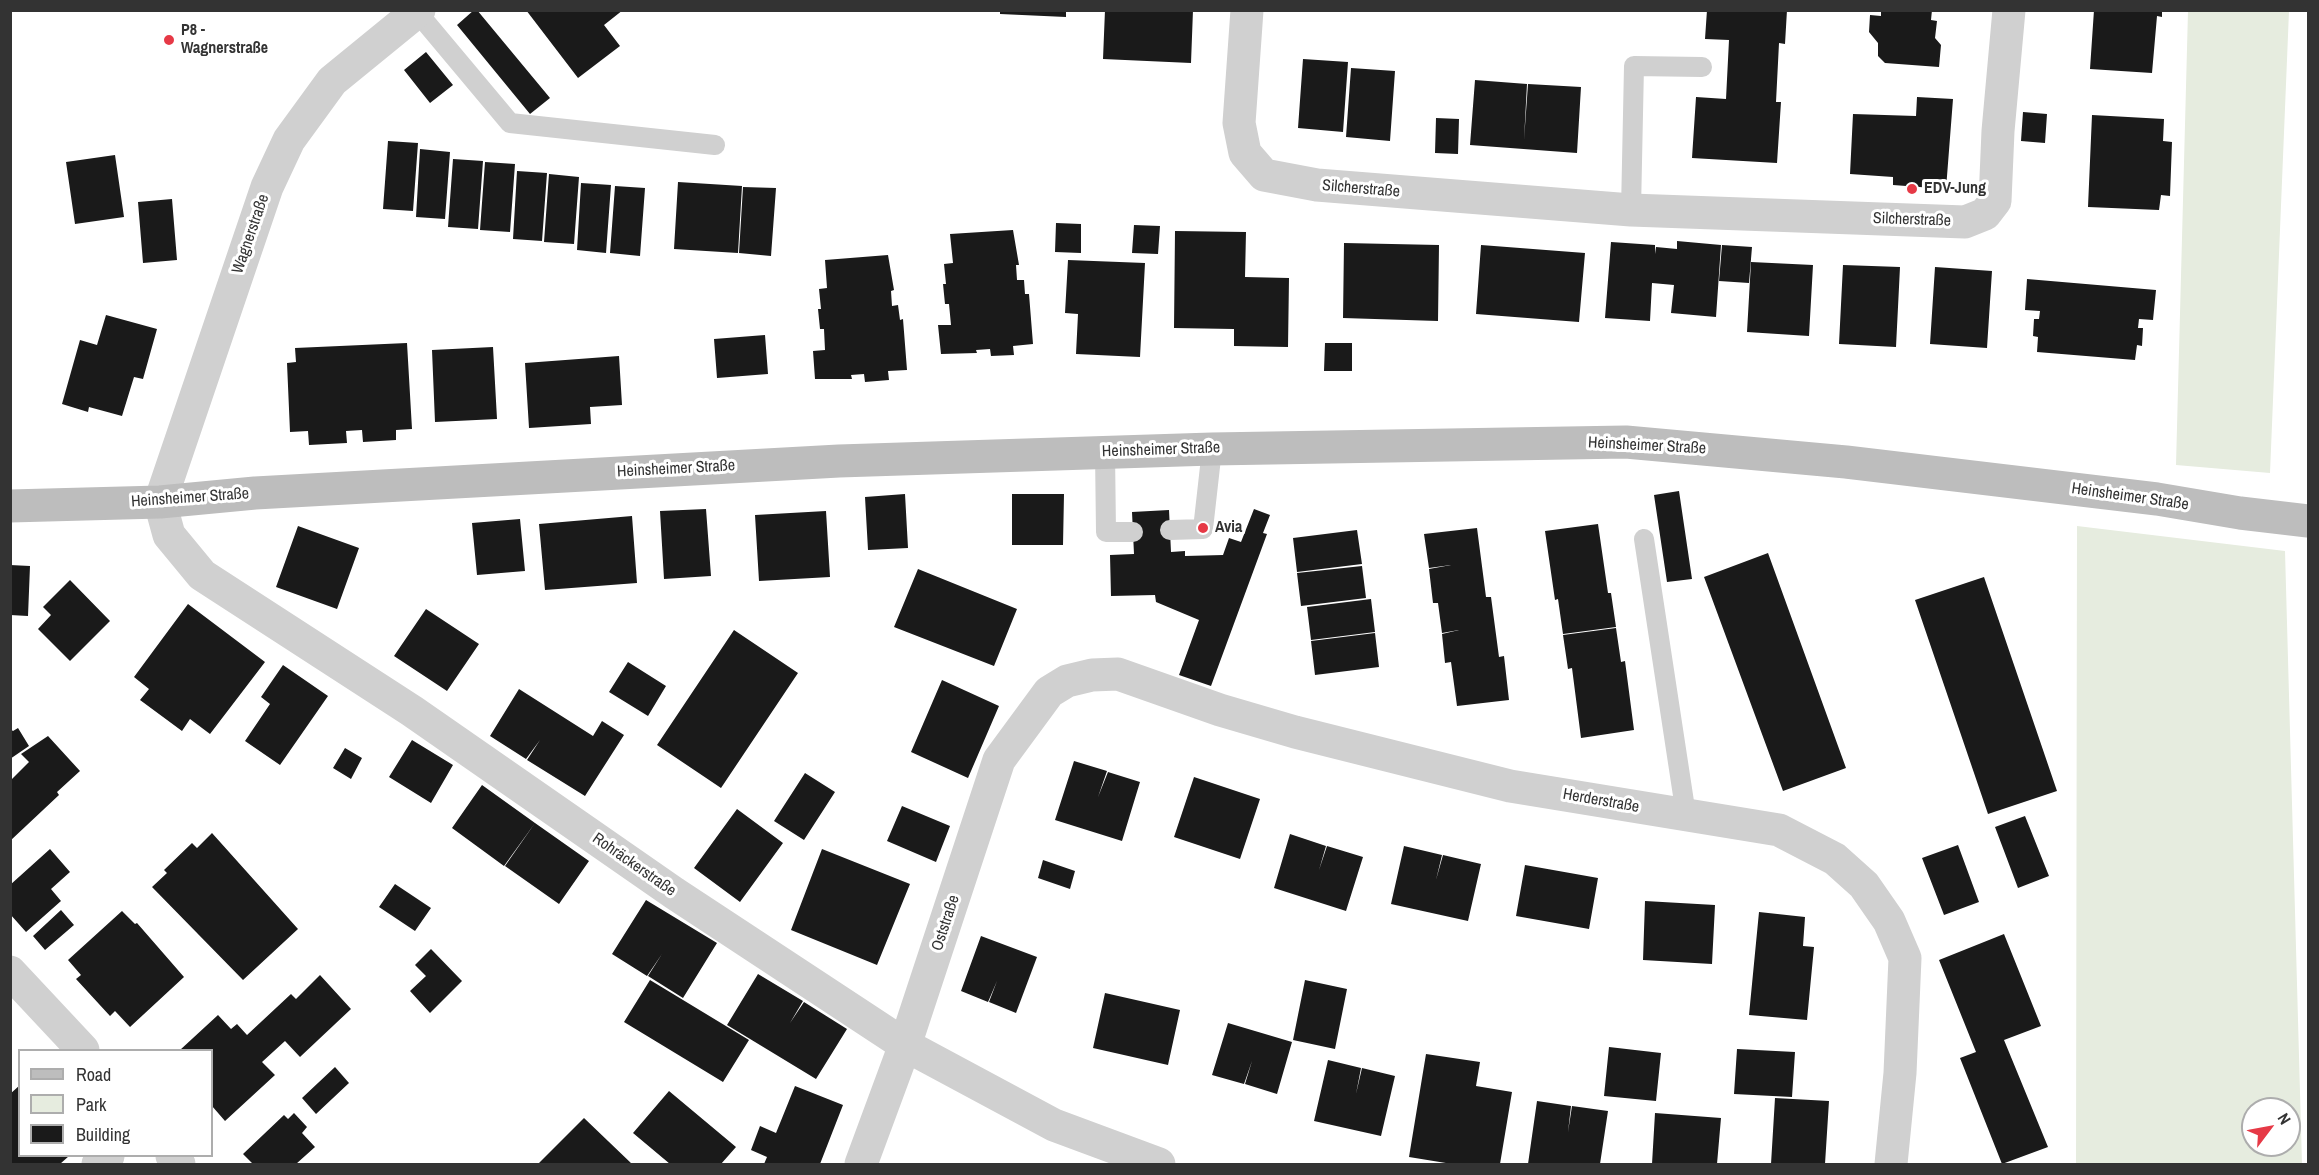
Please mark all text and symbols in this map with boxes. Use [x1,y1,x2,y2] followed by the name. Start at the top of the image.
[181,21,268,59] place label: P8 - Wagnerstraße
[162,33,176,47] marker: P8 - Wagnerstraße
[1321,176,1401,202] street label: Silcherstraße
[1924,179,1986,199] place label: EDV-Jung
[1905,182,1919,196] marker: EDV-Jung
[228,192,274,276] street label: Wagnerstraße
[1873,209,1951,231] street label: Silcherstraße
[1588,433,1706,459] street label: Heinsheimer Straße
[1102,438,1220,462] street label: Heinsheimer Straße
[617,456,735,482] street label: Heinsheimer Straße
[2070,479,2190,515] street label: Heinsheimer Straße
[130,484,250,512] street label: Heinsheimer Straße
[1215,518,1242,538] place label: Avia
[1196,521,1210,535] marker: Avia
[1561,785,1641,817] street label: Herderstraße
[588,829,680,901] street label: Rohräckerstraße
[928,893,964,953] street label: Oststraße
[18,1049,213,1157] legend
[76,1062,111,1087] text: Road
[76,1092,106,1117] text: Park
[2241,1097,2301,1157] north arrow
[2273,1109,2296,1128] text: N
[76,1122,130,1147] text: Building

